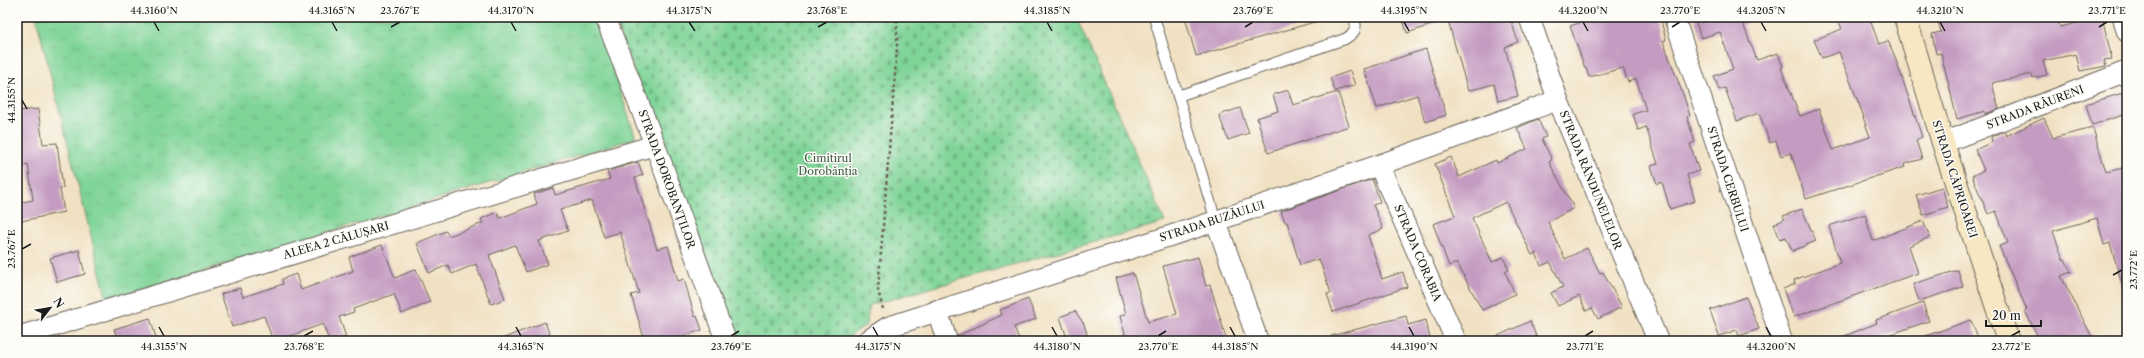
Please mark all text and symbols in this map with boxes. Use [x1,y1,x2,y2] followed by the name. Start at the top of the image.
[130,4,178,17] text: 44.3160°N
[309,4,355,17] text: 44.3165°N
[380,4,420,17] text: 23.767°E
[488,4,534,17] text: 44.3170°N
[666,4,712,17] text: 44.3175°N
[807,4,847,17] text: 23.768°E
[1024,4,1070,17] text: 44.3185°N
[1233,4,1273,17] text: 23.769°E
[1381,4,1427,17] text: 44.3195°N
[1558,4,1608,17] text: 44.3200°N
[1660,4,1700,17] text: 23.770°E
[1737,4,1785,17] text: 44.3205°N
[1916,4,1964,17] text: 44.3210°N
[2088,4,2126,17] text: 23.771°E
[5,77,18,123] text: 44.3155°N
[1984,82,2086,132] street label: STRADA RÂURENI
[635,108,699,251] street label: STRADA DOROBANȚILOR
[1557,108,1626,252] street label: STRADA RÂNDUNELELOR
[1929,118,1981,240] street label: STRADA CĂPRIOAREI
[1704,124,1752,234] street label: STRADA CERBULUI
[798,151,858,178] park label: Cimitirul Dorobănția
[1158,197,1266,245] street label: STRADA BUZĂULUI
[1391,202,1445,304] street label: STRADA CORABIA
[281,218,390,262] street label: ALEEA 2 CĂLUȘARI
[5,229,18,269] text: 23.767°E
[2127,250,2140,290] text: 23.772°E
[30,288,70,328] north arrow
[50,295,67,311] text: N
[1986,302,2041,328] scale bar
[1992,308,2021,323] text: 20 m
[141,340,187,353] text: 44.3155°N
[284,340,324,353] text: 23.768°E
[498,340,544,353] text: 44.3165°N
[711,340,751,353] text: 23.769°E
[855,340,901,353] text: 44.3175°N
[1033,340,1081,353] text: 44.3180°N
[1138,340,1178,353] text: 23.770°E
[1212,340,1258,353] text: 44.3185°N
[1390,340,1438,353] text: 44.3190°N
[1566,340,1604,353] text: 23.771°E
[1746,340,1796,353] text: 44.3200°N
[1991,340,2031,353] text: 23.772°E

